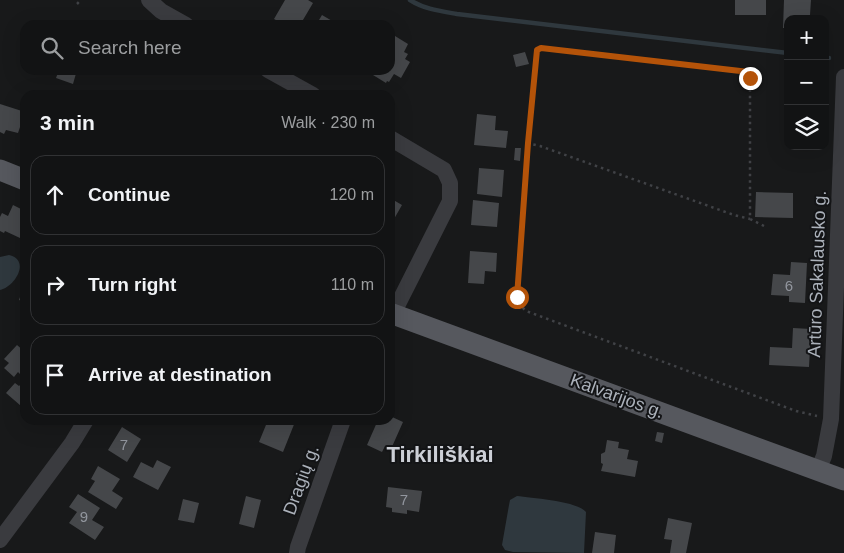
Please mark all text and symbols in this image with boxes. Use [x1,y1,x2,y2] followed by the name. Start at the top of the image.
[784,15,829,150] map controls
[784,15,829,60] button: +
[20,20,395,75] search box
[38,34,66,62] icon: search
[78,37,182,58] text: Search here
[784,60,829,105] button: −
[739,67,762,90] route end
[784,105,829,150] button: layers
[40,111,95,134] text: 3 min
[281,114,375,131] text: Walk · 230 m
[41,181,69,209] icon: ahead
[88,184,170,205] text: Continue
[330,186,374,203] text: 120 m
[804,190,830,358] street label: Artūro Sakalausko g.
[41,271,69,299] icon: right
[88,274,176,295] text: Turn right
[331,276,374,293] text: 110 m
[785,277,793,294] house number: 6
[506,286,529,309] route start
[41,361,69,389] icon: arrive
[88,364,272,385] text: Arrive at destination
[568,370,666,422] street label: Kalvarijos g.
[120,436,128,453] house number: 7
[279,442,323,518] street label: Dragių g.
[386,442,494,467] district label: Tirkiliškiai
[400,491,408,508] house number: 7
[80,508,88,525] house number: 9

